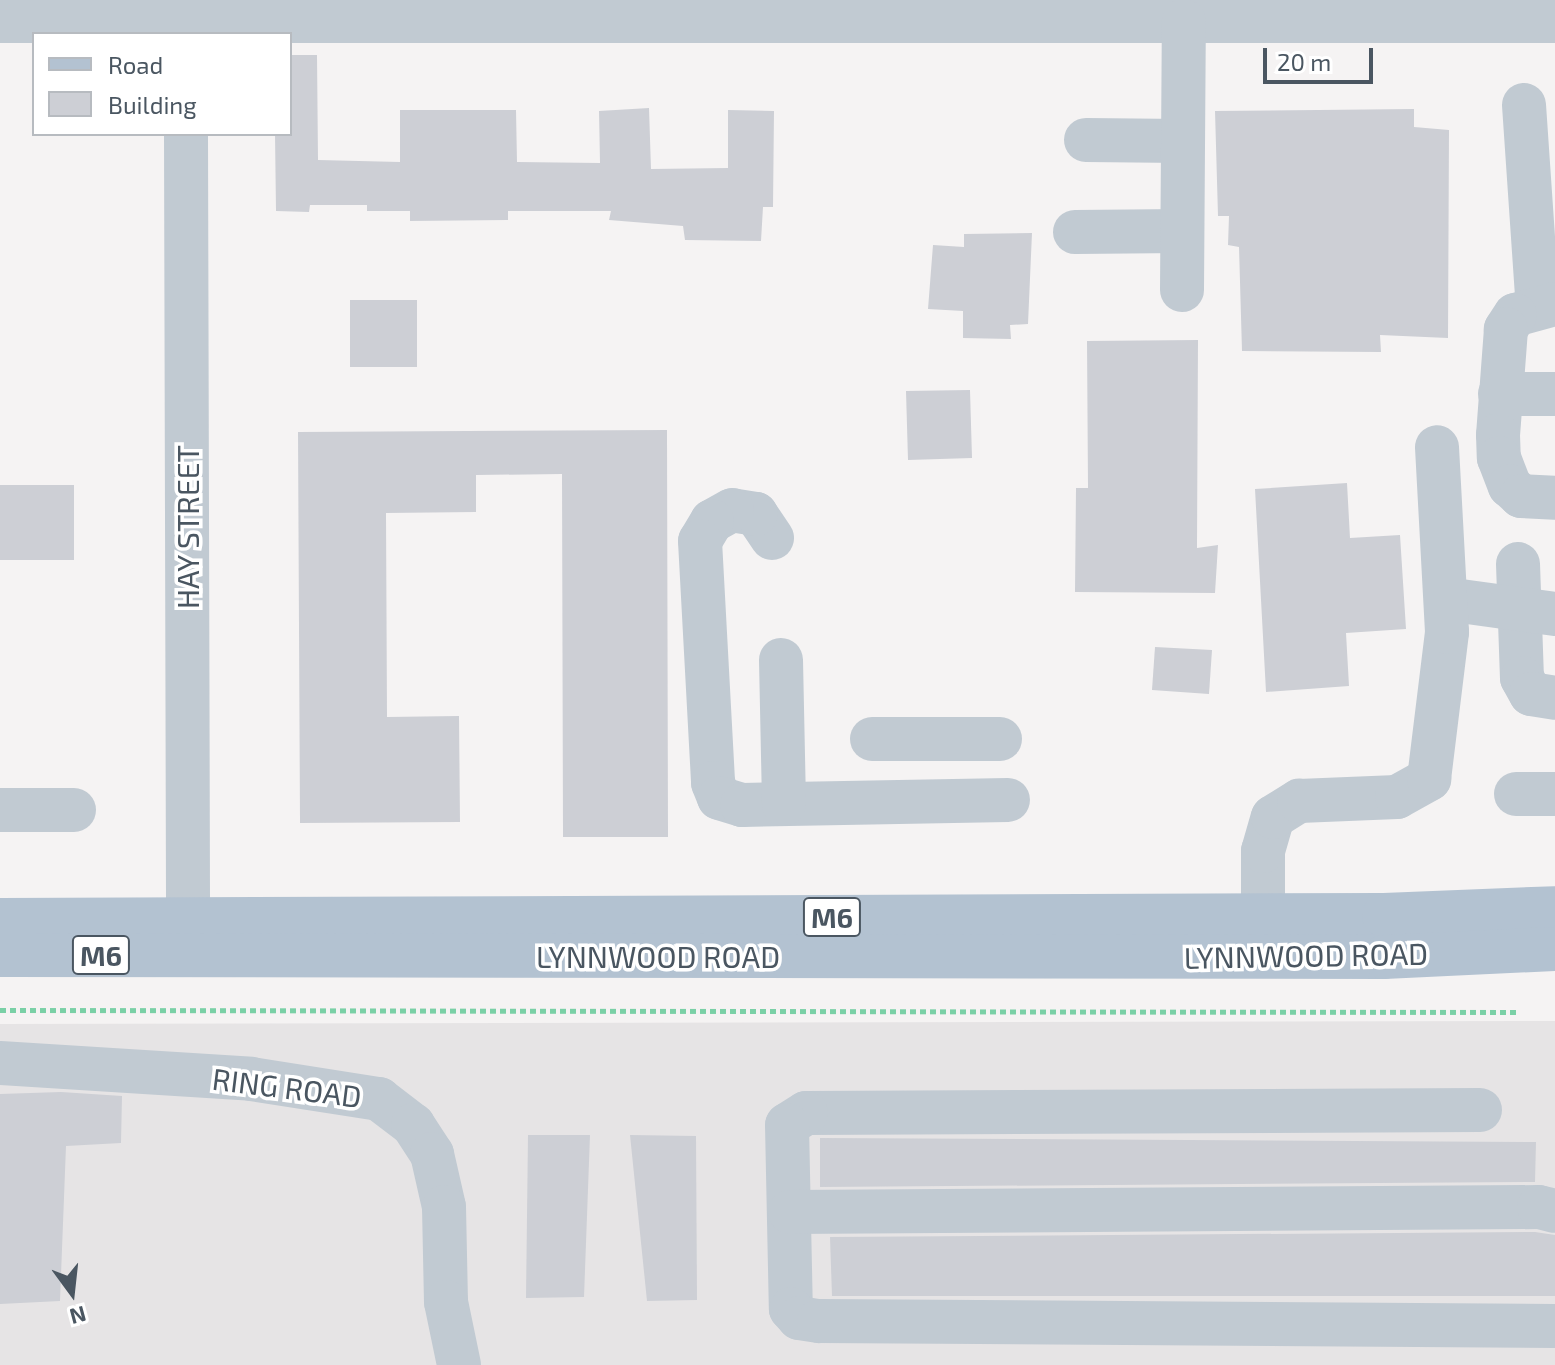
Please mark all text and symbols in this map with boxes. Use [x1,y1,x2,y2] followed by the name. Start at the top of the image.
[32,32,292,136] legend
[1267,32,1377,82] scale bar
[1277,47,1331,76] text: 20 m
[108,50,163,79] text: Road
[108,90,197,119] text: Building
[169,445,205,609] street label: HAY STREET
[802,893,862,941] road number: M6
[71,931,131,979] road number: M6
[1184,935,1428,975] street label: LYNNWOOD ROAD
[536,938,780,974] street label: LYNNWOOD ROAD
[210,1060,364,1114] street label: RING ROAD
[32,1253,112,1333] north arrow
[67,1302,89,1331] text: N

